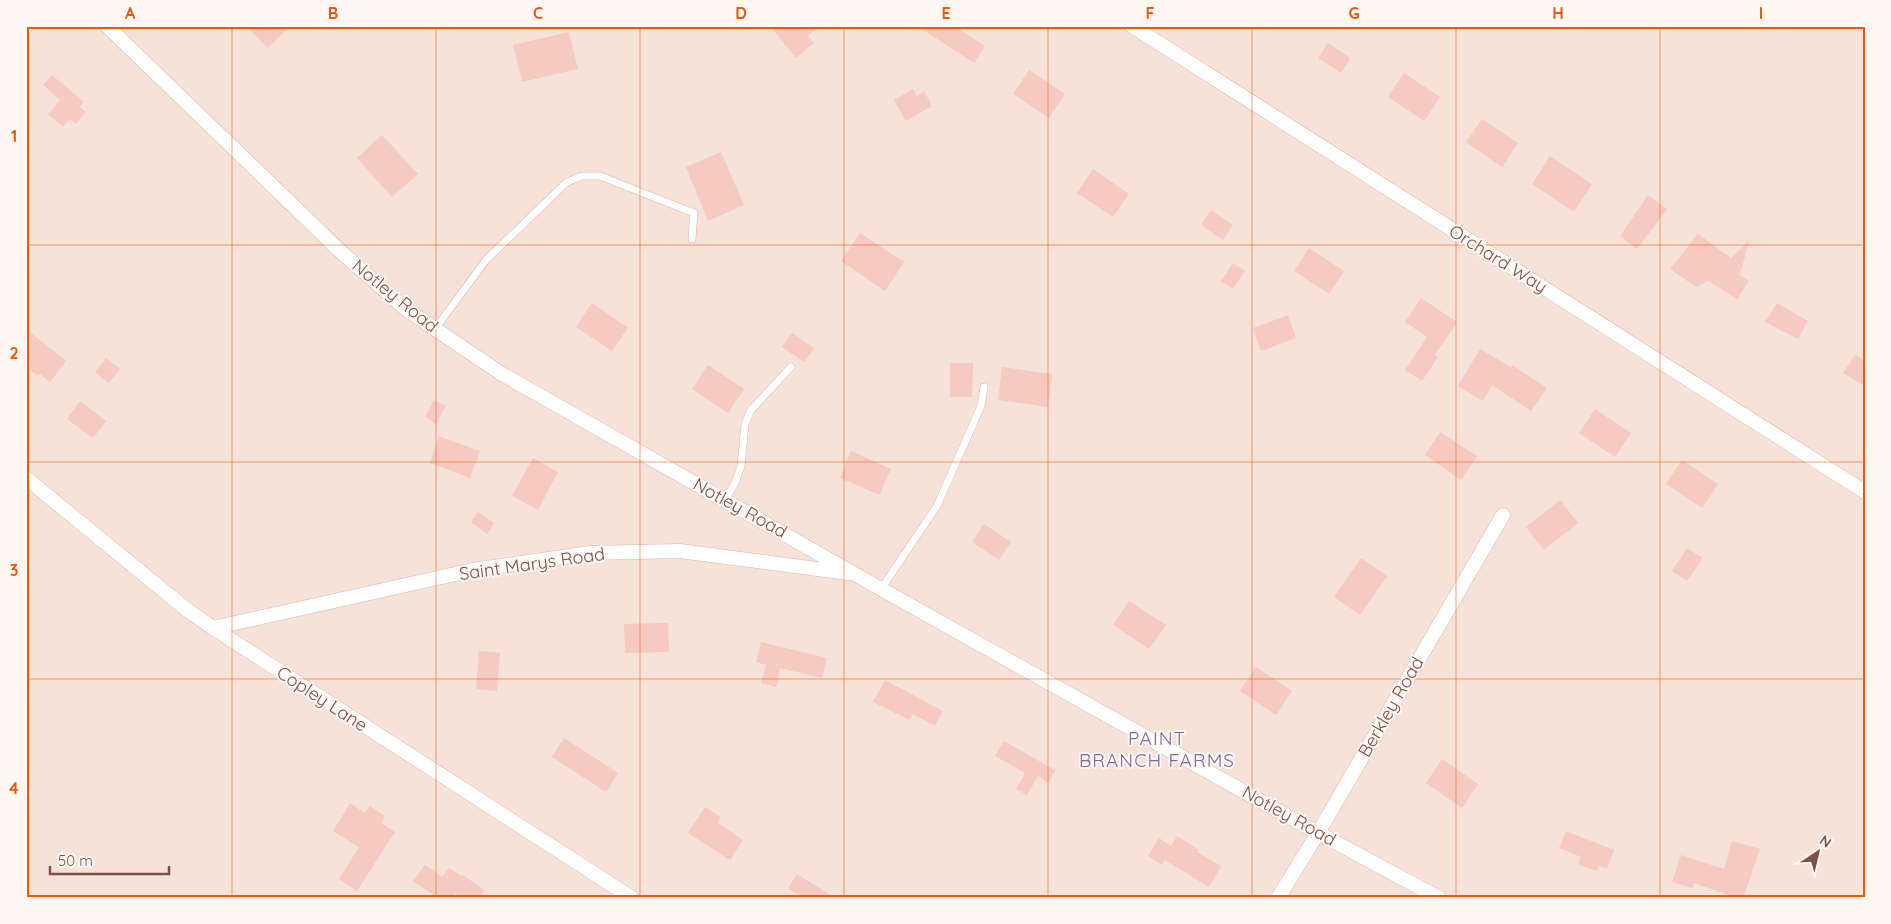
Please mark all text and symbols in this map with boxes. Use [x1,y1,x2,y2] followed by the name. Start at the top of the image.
[125,3,136,23] text: A
[328,3,338,23] text: B
[533,3,543,23] text: C
[735,3,747,23] text: D
[941,3,951,23] text: E
[1146,3,1155,23] text: F
[1348,3,1360,23] text: G
[1552,3,1564,23] text: H
[1759,3,1763,23] text: I
[11,126,17,146] text: 1
[1445,219,1552,298] street label: Orchard Way
[348,254,443,337] street label: Notley Road
[9,343,19,363] text: 2
[689,472,791,543] street label: Notley Road
[458,542,606,585] street label: Saint Marys Road
[10,560,18,580] text: 3
[1353,652,1429,761] street label: Berkley Road
[272,661,372,736] street label: Copley Lane
[1079,726,1235,772] district label: PAINT BRANCH FARMS
[9,778,19,798] text: 4
[1238,780,1340,851] street label: Notley Road
[1794,826,1844,876] north arrow
[1816,831,1835,852] text: N
[50,844,169,876] scale bar
[58,851,93,870] text: 50 m

